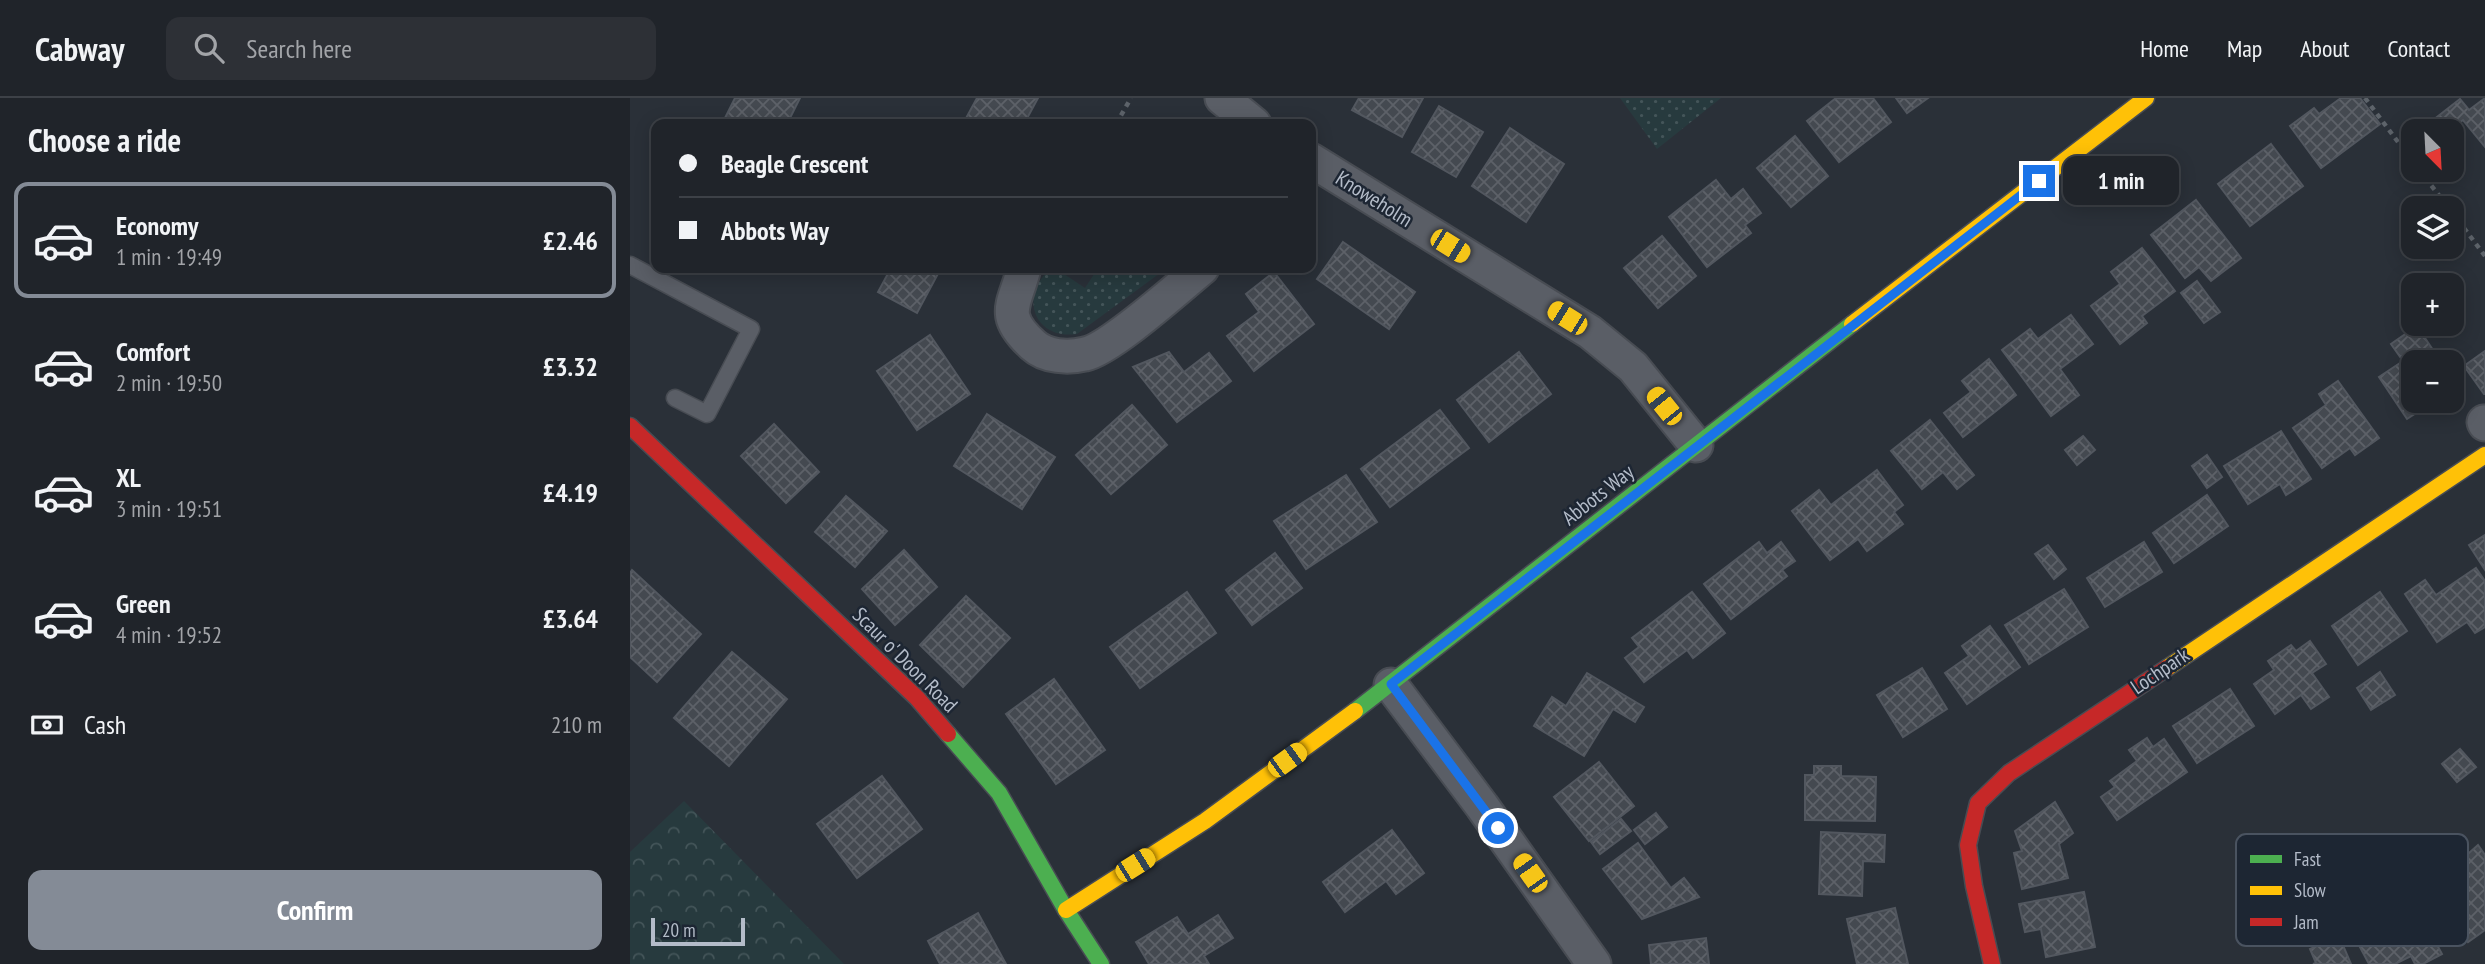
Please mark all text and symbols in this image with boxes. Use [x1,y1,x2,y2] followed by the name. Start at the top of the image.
[166,17,656,80] search box
[35,27,124,70] text: Cabway
[190,29,228,67] icon: search
[246,32,352,65] text: Search here
[2140,33,2189,64] text: Home
[2227,33,2262,64] text: Map
[2300,33,2349,64] text: About
[2387,33,2450,64] text: Contact
[28,119,181,161] text: Choose a ride
[2401,119,2464,182] north arrow
[2401,119,2464,413] map controls
[721,147,868,180] text: Beagle Crescent
[2064,156,2179,206] callout: 1 min
[1331,164,1418,233] street label: Knoweholm
[2023,165,2055,197] route end
[2098,166,2144,195] text: 1 min
[2401,196,2464,259] button: layers
[32,209,95,272] icon: car
[116,209,198,242] text: Economy
[721,214,829,247] text: Abbots Way
[543,224,598,257] text: £2.46
[1427,226,1474,266] car
[116,242,222,271] text: 1 min · 19:49
[2401,273,2464,336] button: +
[1544,298,1591,338] car
[32,335,95,398] icon: car
[116,335,190,368] text: Comfort
[543,350,598,383] text: £3.32
[2401,350,2464,413] button: −
[116,368,222,397] text: 2 min · 19:50
[1643,383,1686,429] car
[1556,458,1639,531] street label: Abbots Way
[32,461,95,524] icon: car
[116,461,141,494] text: XL
[543,476,598,509] text: £4.19
[116,494,222,523] text: 3 min · 19:51
[32,587,95,650] icon: car
[116,587,171,620] text: Green
[847,601,964,718] street label: Scaur o' Doon Road
[543,602,598,635] text: £3.64
[116,620,222,649] text: 4 min · 19:52
[2125,641,2194,700] street label: Lochpark
[28,706,66,744] icon: cash
[84,708,126,741] text: Cash
[551,710,602,739] text: 210 m
[1264,739,1311,781] car
[1482,812,1514,844] route start
[2236,834,2468,946] legend
[1112,845,1159,885] car
[2294,847,2322,871] text: Fast
[1510,850,1551,896] car
[28,870,602,950] button: Confirm
[2294,878,2327,902] text: Slow
[2293,910,2319,934] text: Jam
[651,915,746,947] scale bar
[662,918,696,942] text: 20 m

